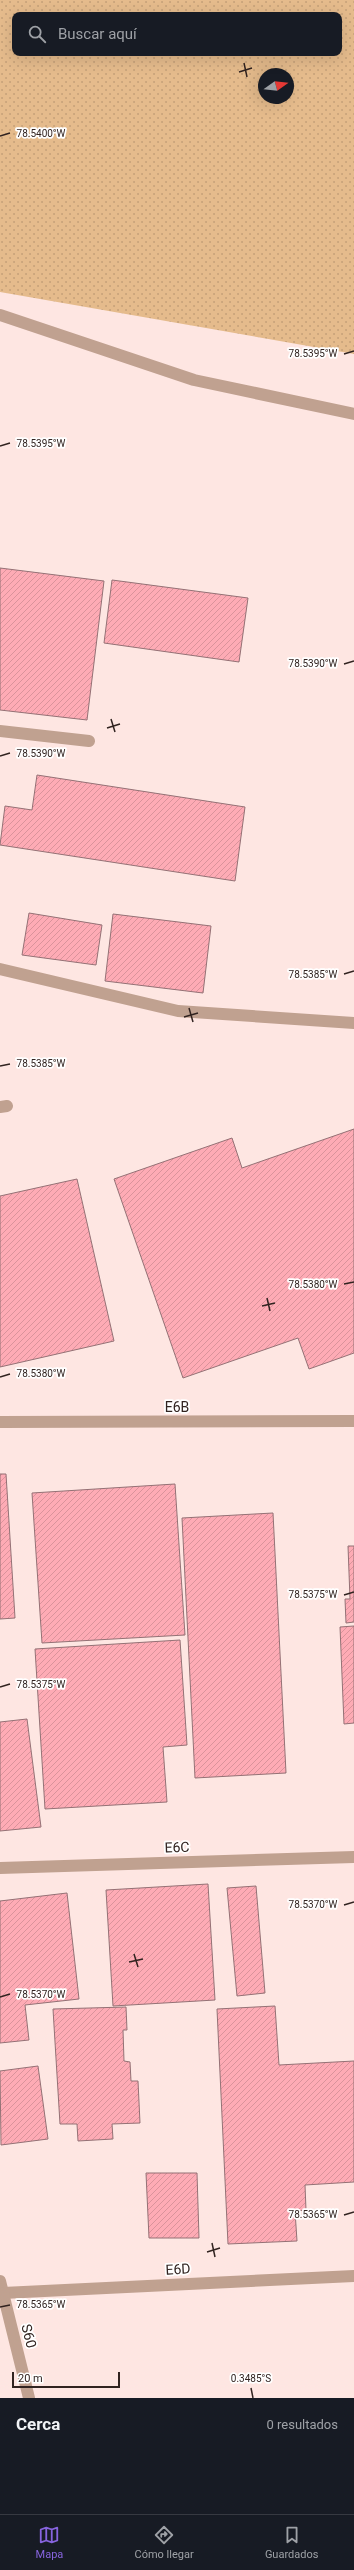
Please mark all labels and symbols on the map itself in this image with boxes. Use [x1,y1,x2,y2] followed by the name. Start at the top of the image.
[258,68,294,104] north arrow
[17,128,66,139] text: 78.5400°W
[289,348,338,359] text: 78.5395°W
[17,438,66,449] text: 78.5395°W
[289,658,338,669] text: 78.5390°W
[17,748,66,759] text: 78.5390°W
[289,969,338,980] text: 78.5385°W
[17,1058,66,1069] text: 78.5385°W
[289,1279,338,1290] text: 78.5380°W
[17,1368,66,1379] text: 78.5380°W
[165,1399,189,1415] street label: E6B
[289,1589,338,1600] text: 78.5375°W
[17,1679,66,1690] text: 78.5375°W
[164,1839,190,1855] street label: E6C
[289,1899,338,1910] text: 78.5370°W
[17,1989,66,2000] text: 78.5370°W
[289,2209,338,2220] text: 78.5365°W
[165,2260,191,2278] street label: E6D
[17,2299,66,2310] text: 78.5365°W
[18,2322,40,2350] street label: S60
[12,2370,120,2389] scale bar
[231,2373,271,2384] text: 0.3485°S

